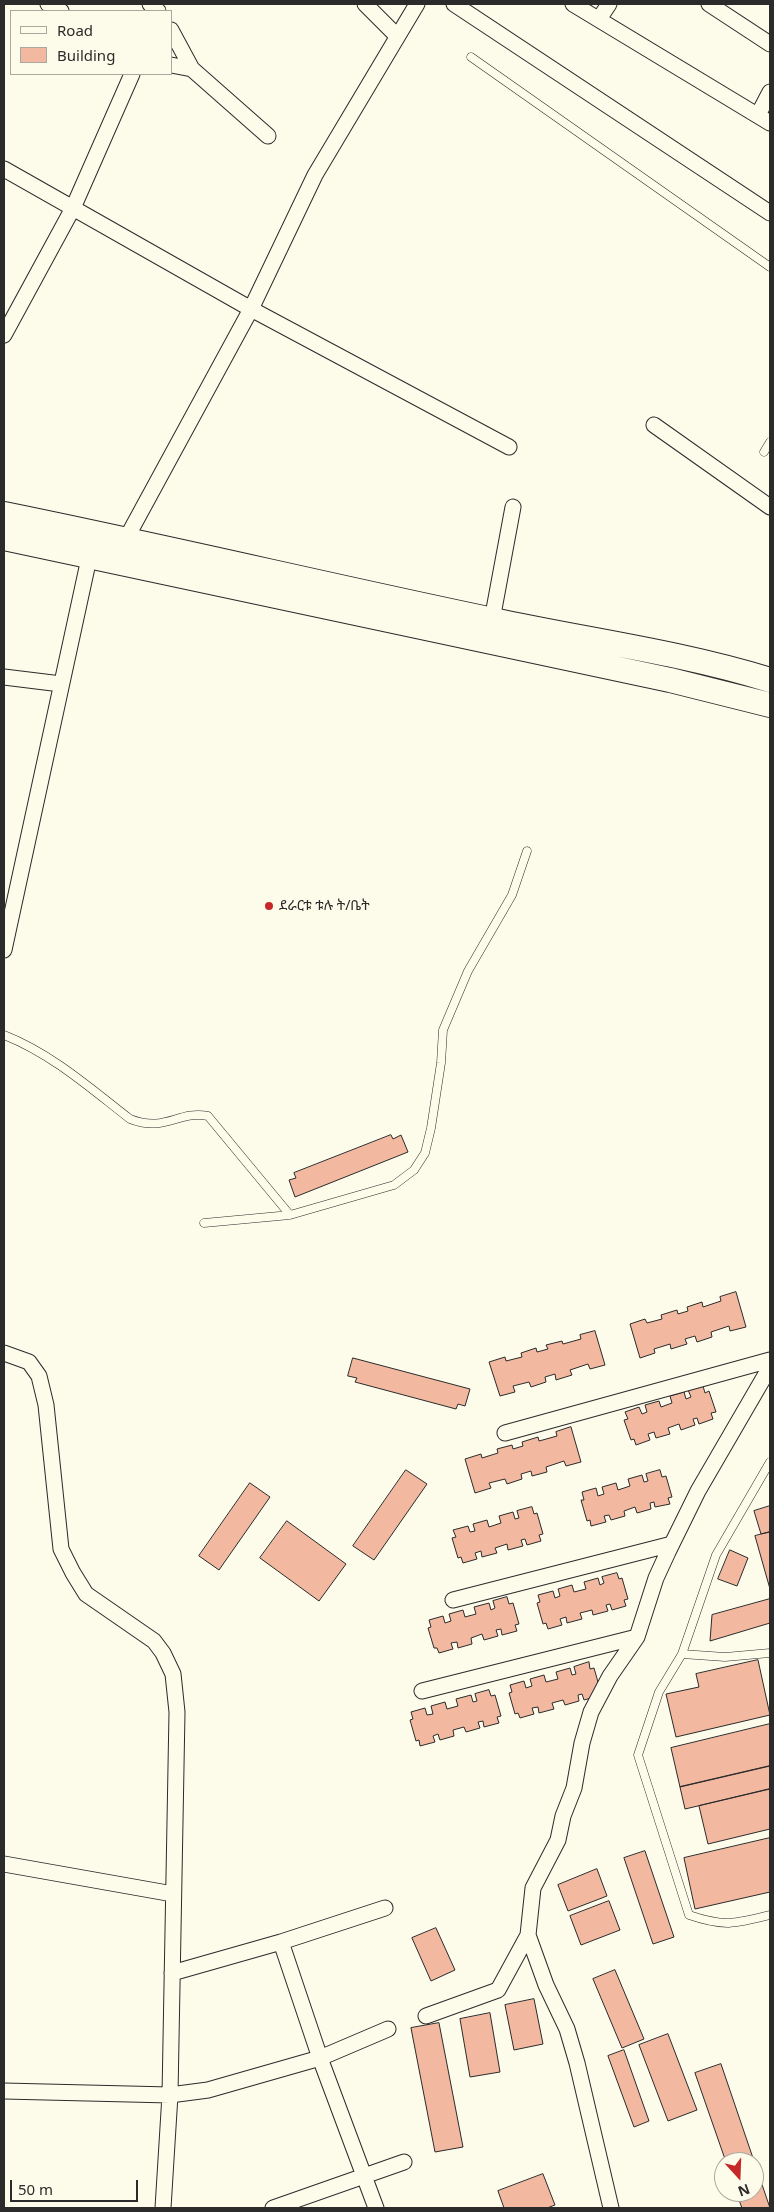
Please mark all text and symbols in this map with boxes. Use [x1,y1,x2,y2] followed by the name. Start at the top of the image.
[10,10,172,75] legend
[57,20,93,40] text: Road
[57,45,115,65] text: Building
[279,898,370,914] place label: ደራርቱ ቱሉ ት/ቤት
[263,900,275,912] marker: ደራርቱ ቱሉ ት/ቤት
[714,2152,764,2202] north arrow
[12,2170,140,2202] scale bar
[18,2179,53,2199] text: 50 m
[735,2180,753,2201] text: N

